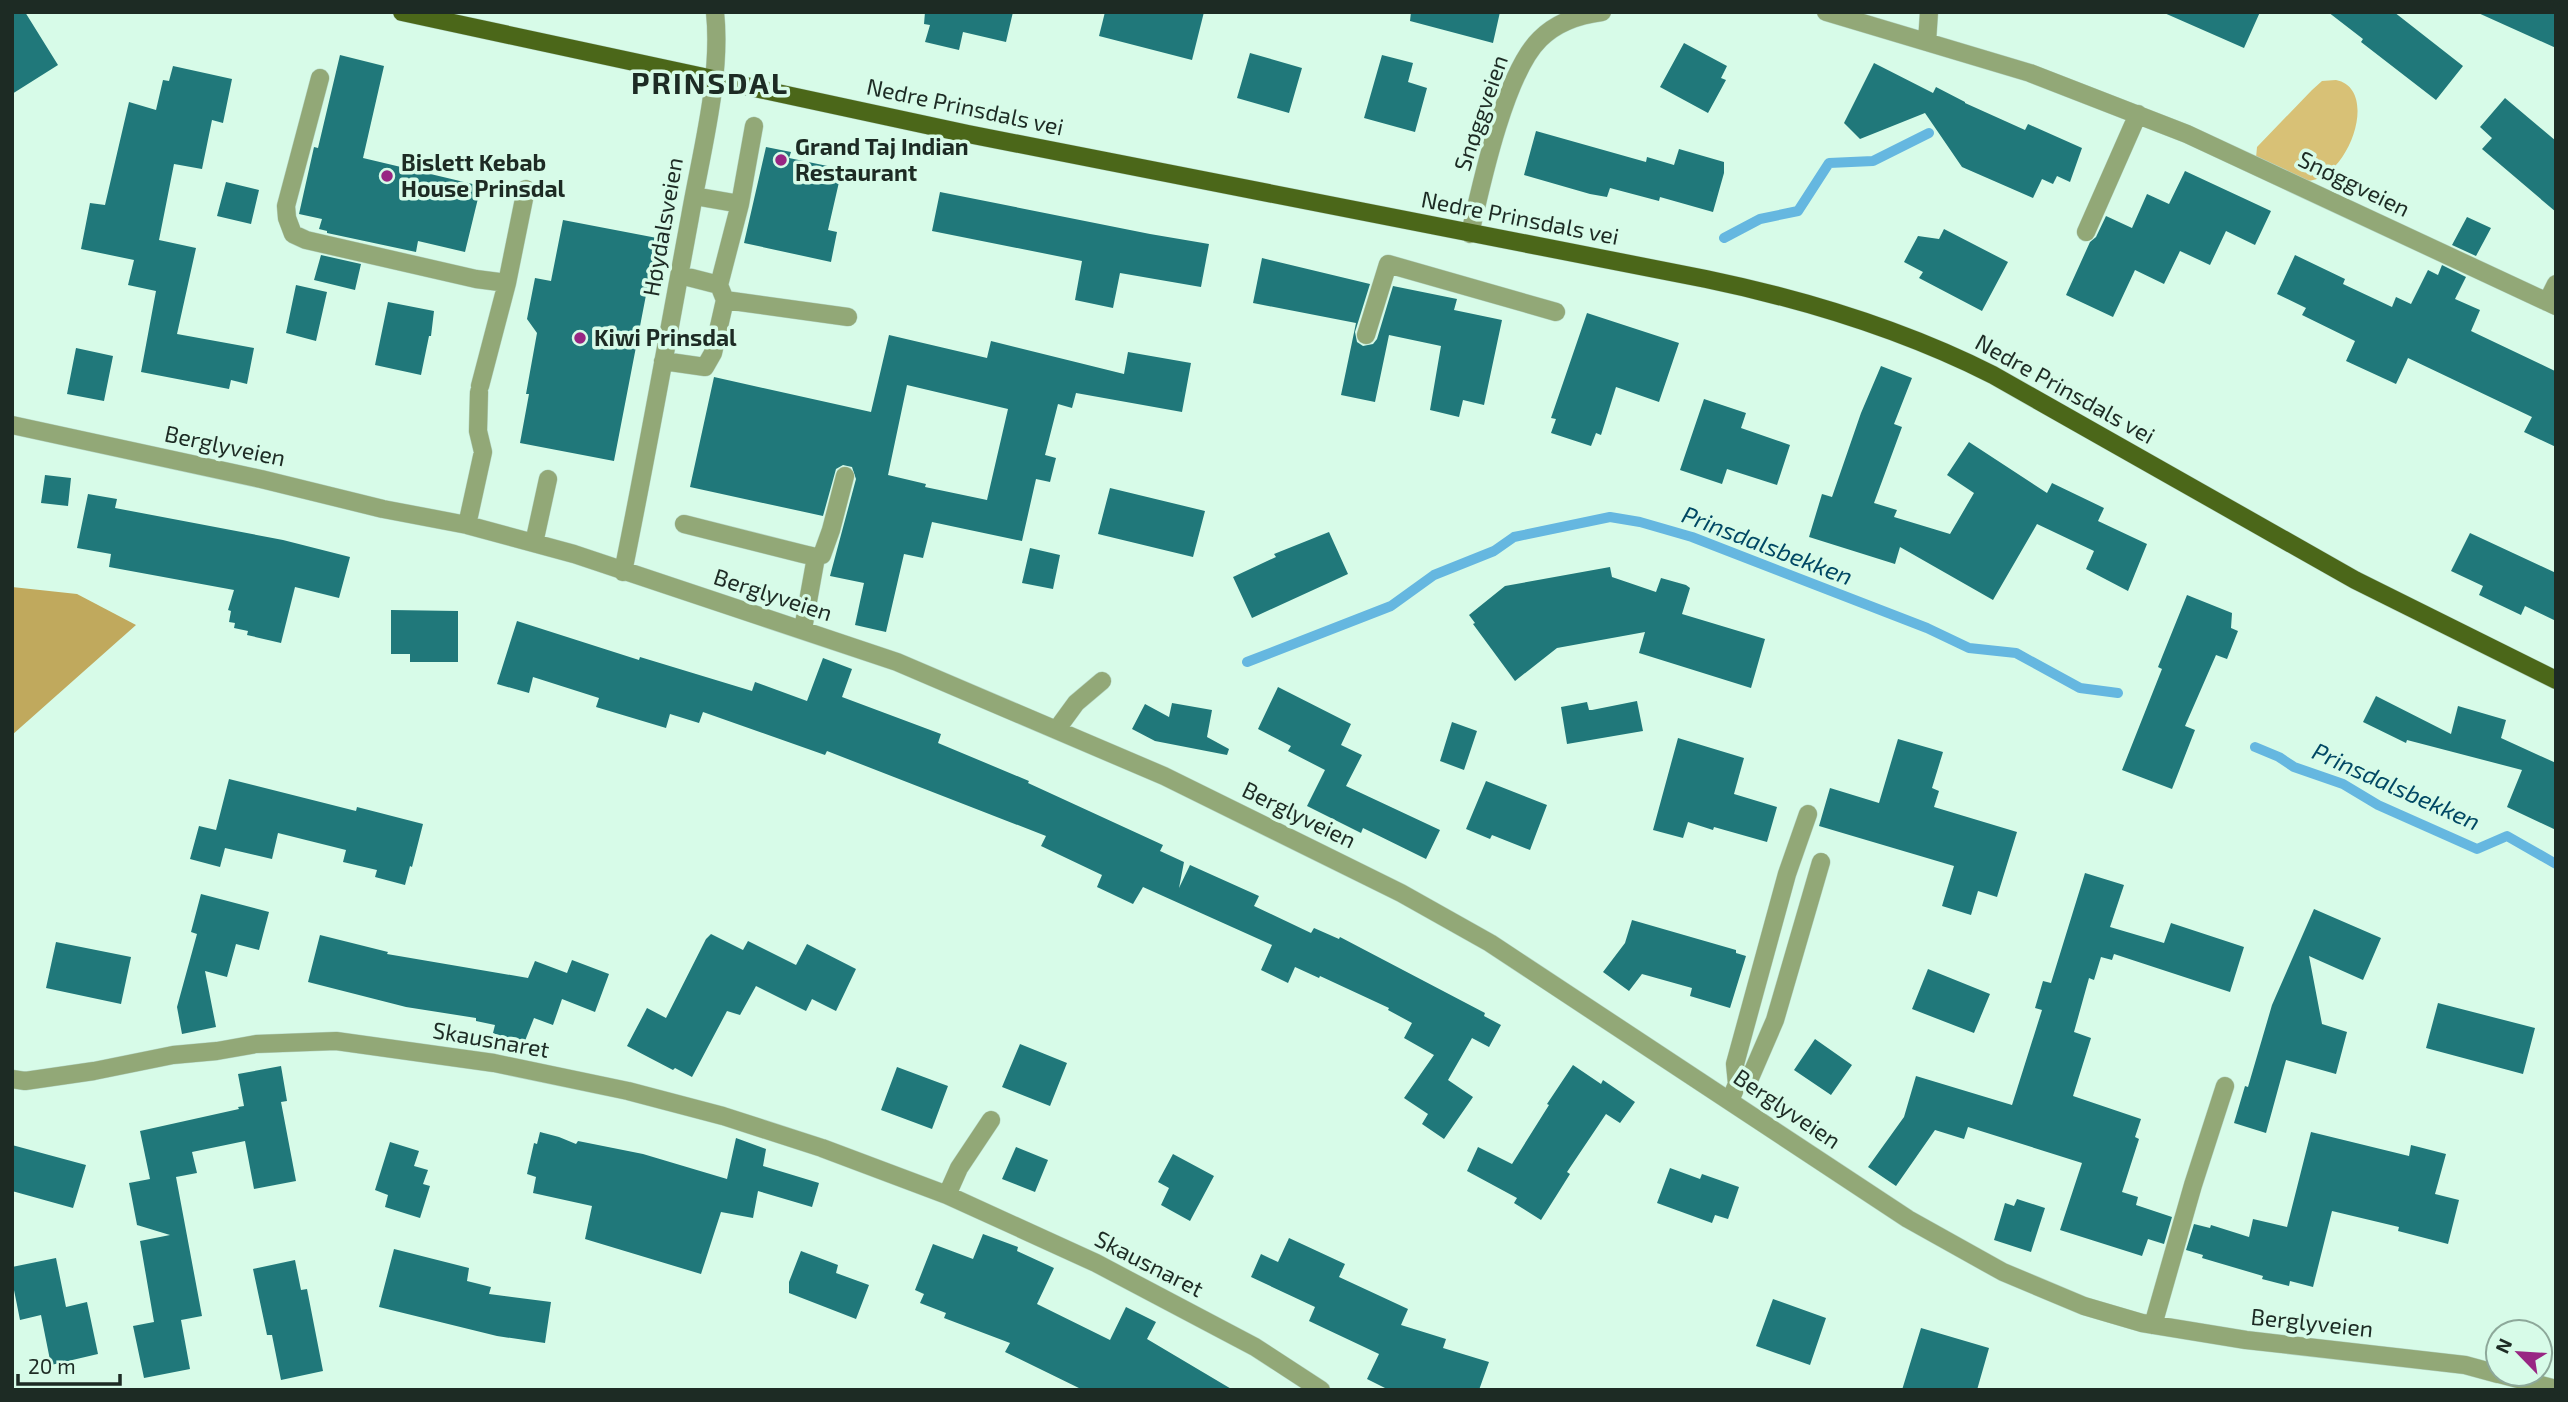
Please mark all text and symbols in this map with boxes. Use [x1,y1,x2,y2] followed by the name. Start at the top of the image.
[1447,51,1513,174] street label: Snøggveien
[631,64,789,100] district label: PRINSDAL
[864,71,1066,141] street label: Nedre Prinsdals vei
[795,132,969,186] place label: Grand Taj Indian Restaurant
[2294,144,2415,222] street label: Snøggveien
[401,148,566,202] place label: Bislett Kebab House Prinsdal
[773,152,789,168] marker: Grand Taj Indian Restaurant
[636,155,688,298] street label: Høydalsveien
[379,168,395,184] marker: Bislett Kebab House Prinsdal
[1419,184,1621,250] street label: Nedre Prinsdals vei
[594,323,737,351] place label: Kiwi Prinsdal
[1971,327,2160,449] street label: Nedre Prinsdals vei
[572,330,588,346] marker: Kiwi Prinsdal
[162,419,288,471] street label: Berglyveien
[1678,499,1857,590] water label: Prinsdalsbekken
[711,562,836,626] street label: Berglyveien
[2308,736,2485,836] water label: Prinsdalsbekken
[1238,775,1361,854] street label: Berglyveien
[431,1015,552,1063] street label: Skausnaret
[1729,1062,1846,1154] street label: Berglyveien
[1091,1224,1209,1302] street label: Skausnaret
[2250,1302,2375,1342] street label: Berglyveien
[2484,1318,2554,1388] north arrow
[2490,1335,2516,1357] text: N
[18,1342,119,1386] scale bar
[28,1353,76,1378] text: 20 m

